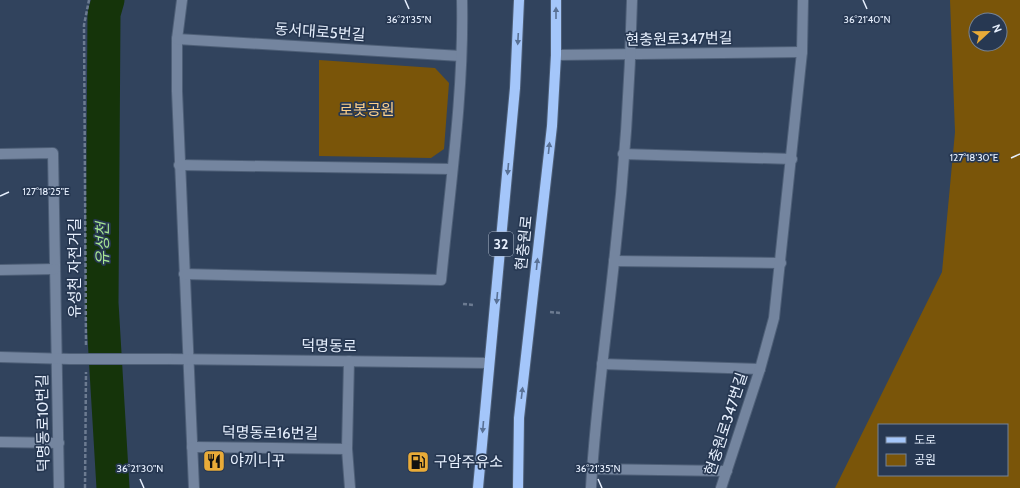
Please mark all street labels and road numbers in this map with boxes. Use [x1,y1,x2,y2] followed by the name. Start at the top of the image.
[274,20,366,44] street label: 동서대로5번길
[625,29,733,49] street label: 현충원로347번길
[512,215,536,271] street label: 현충원로
[66,218,84,318] street label: 유성천 자전거길
[489,232,513,256] road number: 32
[301,337,357,355] street label: 덕명동로
[701,370,751,478] street label: 현충원로347번길
[33,374,53,472] street label: 덕명동로10번길
[222,423,318,443] street label: 덕명동로16번길

